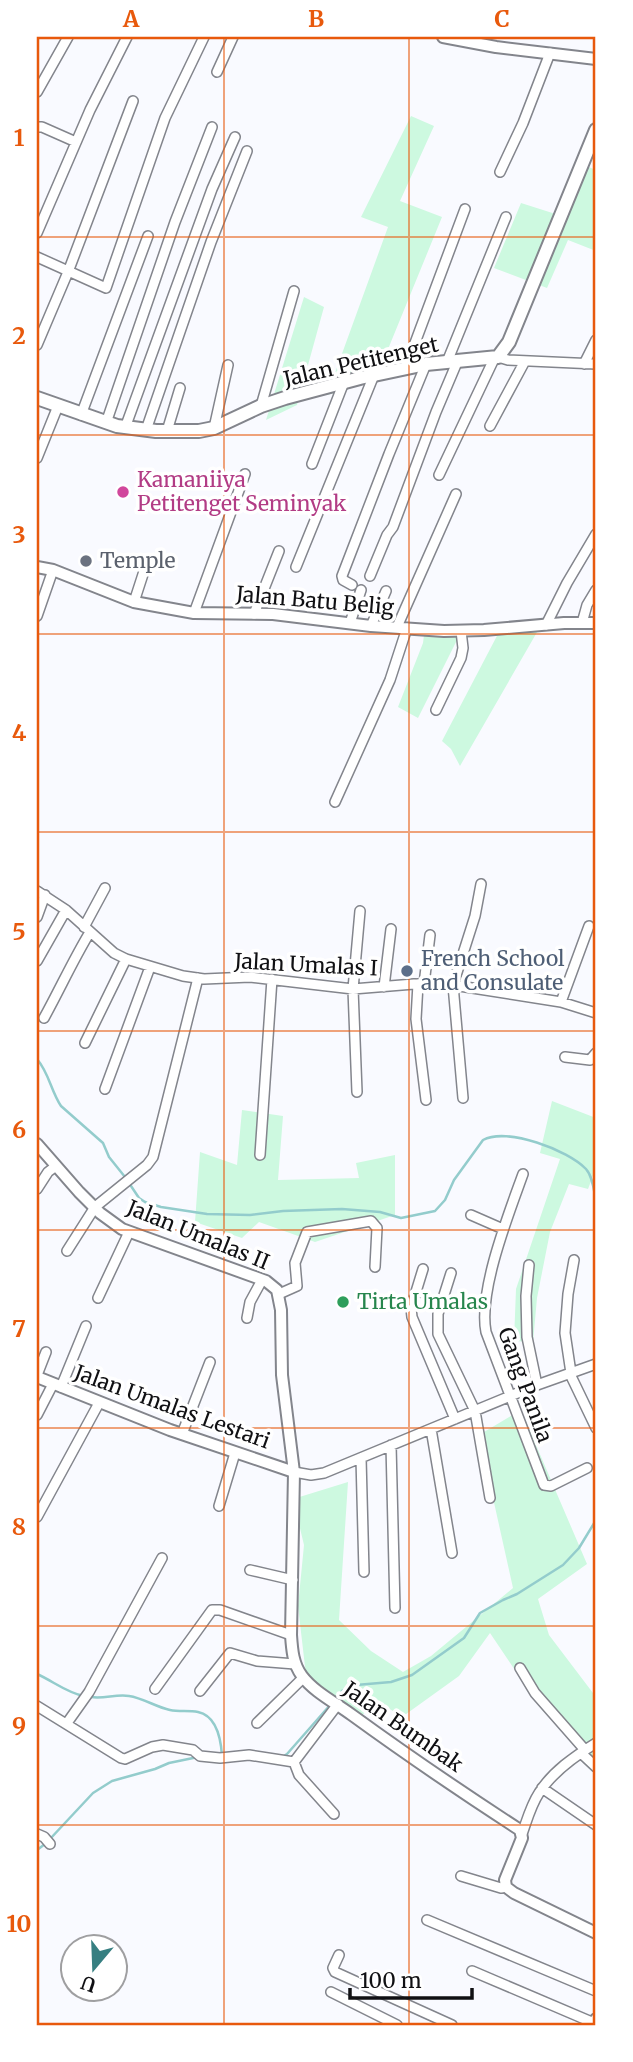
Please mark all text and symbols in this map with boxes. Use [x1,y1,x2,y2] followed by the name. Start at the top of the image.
[122,4,140,33] text: A
[308,4,324,33] text: B
[494,4,510,33] text: C
[14,123,25,152] text: 1
[12,321,26,350] text: 2
[280,331,441,393] street label: Jalan Petitenget
[137,466,347,517] place label: Kamaniiya Petitenget Seminyak
[115,484,131,500] marker: Kamaniiya Petitenget Seminyak
[12,520,26,549] text: 3
[100,547,176,574] place label: Temple
[78,553,94,569] marker: Temple
[234,580,396,621] street label: Jalan Batu Belig
[12,718,27,747] text: 4
[12,917,26,946] text: 5
[421,945,565,996] place label: French School and Consulate
[233,947,378,982] street label: Jalan Umalas I
[399,963,415,979] marker: French School and Consulate
[12,1115,26,1144] text: 6
[122,1193,273,1275] street label: Jalan Umalas II
[357,1288,488,1315] place label: Tirta Umalas
[335,1294,351,1310] marker: Tirta Umalas
[12,1314,26,1343] text: 7
[492,1324,559,1446] street label: Gang Panila
[70,1358,274,1455] street label: Jalan Umalas Lestari
[12,1512,26,1541] text: 8
[337,1675,469,1778] street label: Jalan Bumbak
[12,1711,26,1740] text: 9
[7,1909,31,1938] text: 10
[60,1932,130,2002] north arrow
[350,1957,472,2001] scale bar
[360,1967,422,1994] text: 100 m
[78,1970,99,1998] text: U

